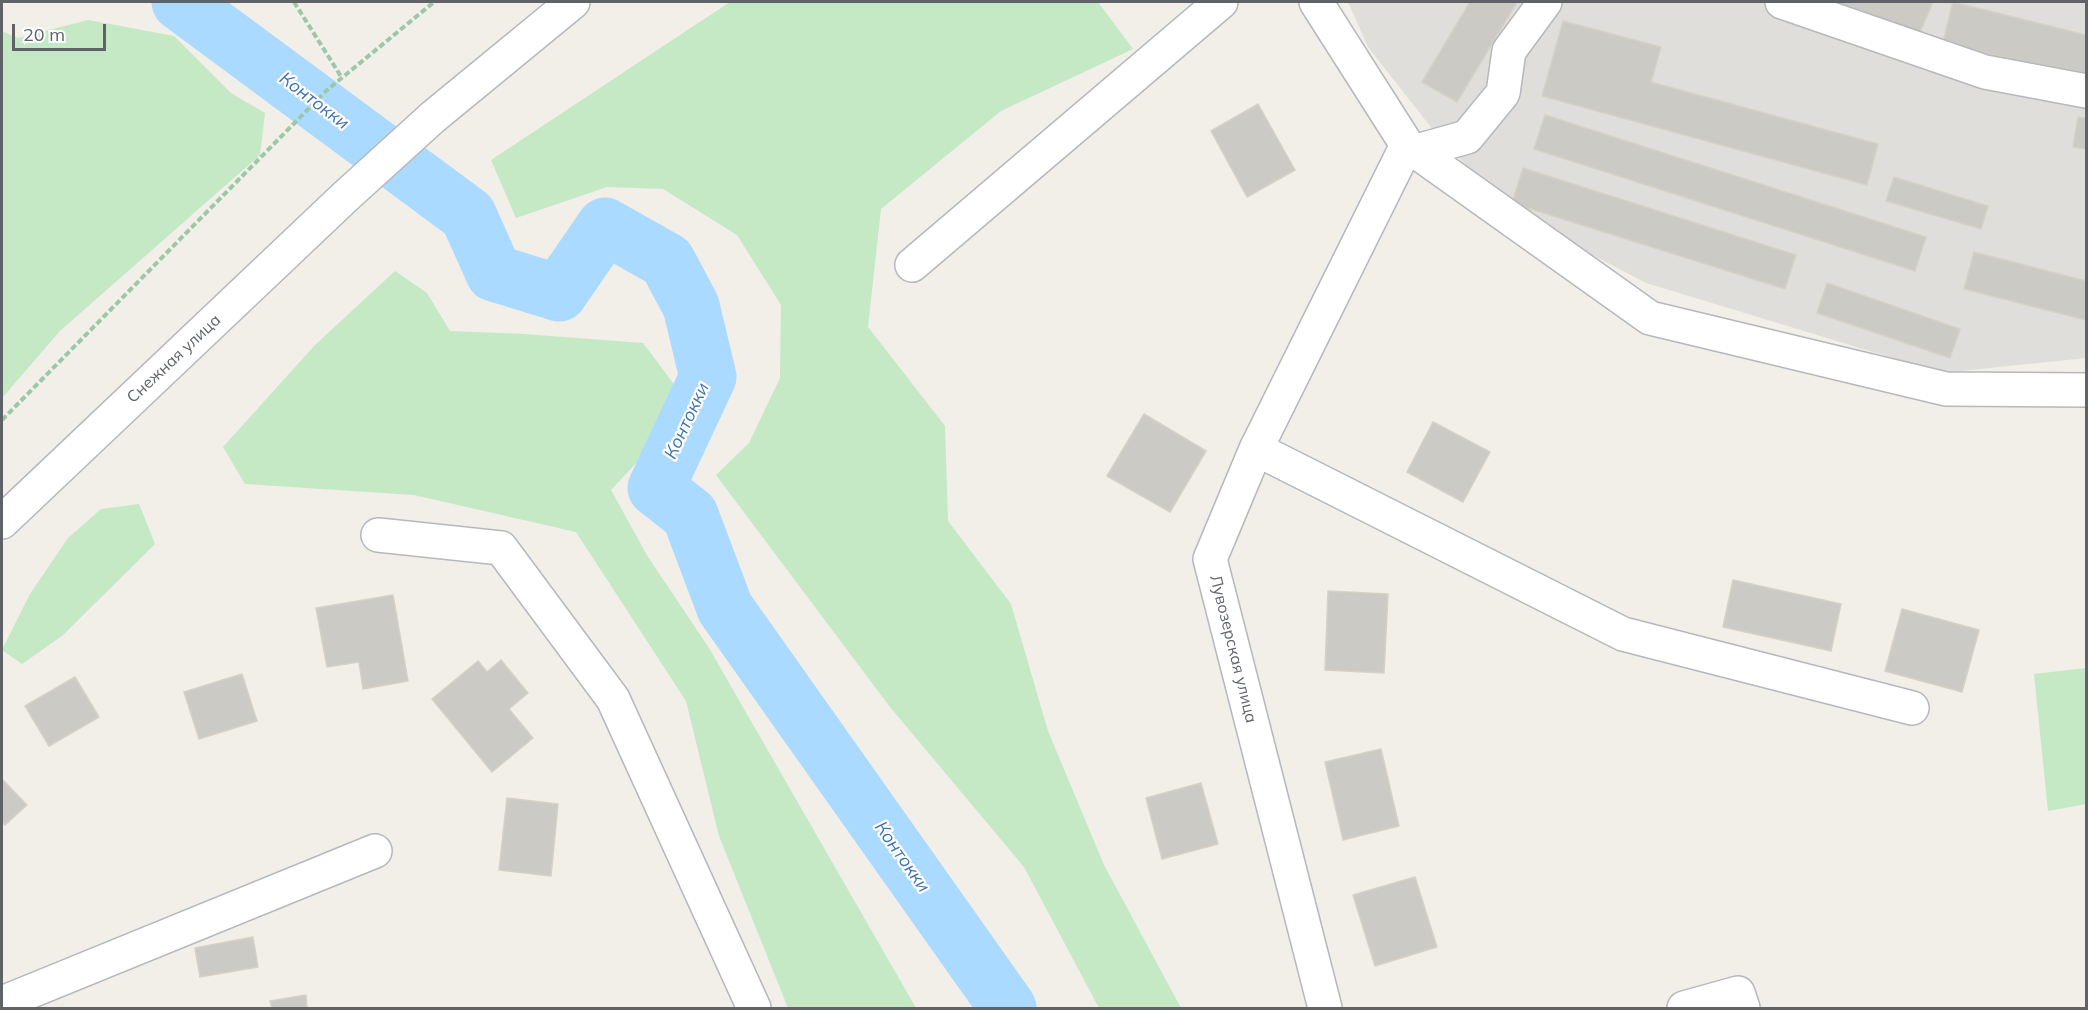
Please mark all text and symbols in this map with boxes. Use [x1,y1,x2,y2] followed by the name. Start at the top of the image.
[15,12,110,50] scale bar
[23,23,65,46] text: 20 m
[275,68,353,134] water label: Контокки
[123,311,225,407] street label: Снежная улица
[660,379,714,463] water label: Контокки
[1205,573,1261,725] street label: Лувозерская улица
[870,817,934,897] water label: Контокки

